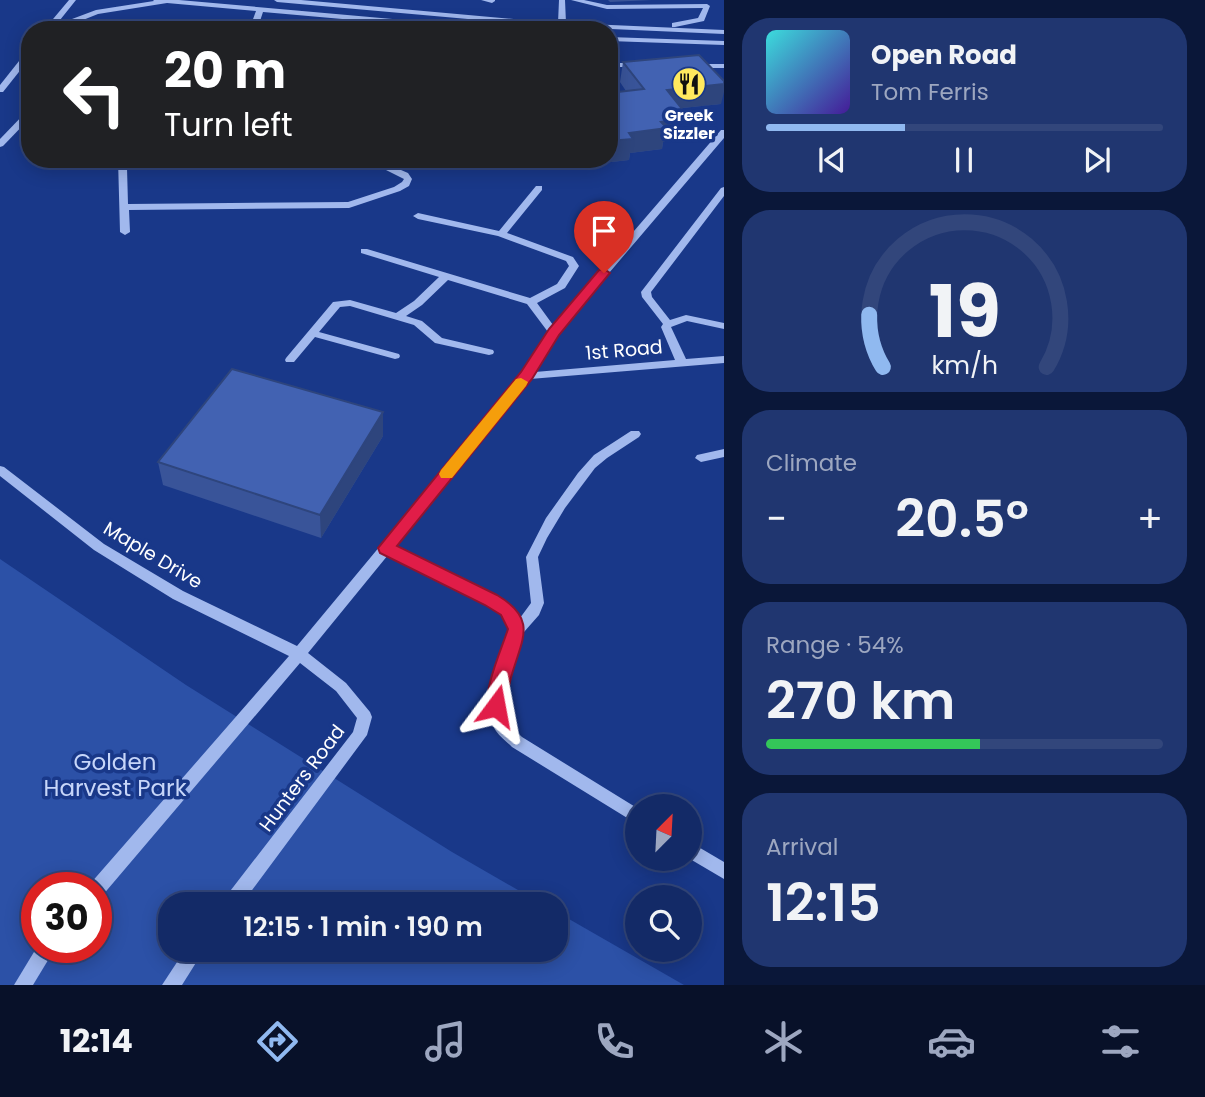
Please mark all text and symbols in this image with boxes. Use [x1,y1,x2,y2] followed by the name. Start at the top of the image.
[164,37,286,105] text: 20 m
[871,37,1017,73] text: Open Road
[49,49,140,140] icon: left
[670,65,708,103] restaurant icon: Greek Sizzler
[871,76,989,108] text: Tom Ferris
[164,102,293,147] text: Turn left
[663,104,715,145] place label: Greek Sizzler
[813,141,851,179] icon: previous
[945,141,983,179] icon: pause
[1078,141,1116,179] icon: next
[574,201,634,273] pin
[585,212,623,250] icon: arrive
[928,261,1001,362] text: 19
[584,333,664,367] street label: 1st Road
[931,348,998,383] text: km/h
[766,447,857,479] text: Climate
[895,482,1029,555] text: 20.5°
[766,492,787,545] text: −
[1137,492,1163,545] text: +
[98,515,208,595] street label: Maple Drive
[766,629,904,661] text: Range · 54%
[766,664,955,737] text: 270 km
[459,669,533,743] position arrow
[253,719,351,837] street label: Hunters Road
[43,746,187,804] park label: Golden Harvest Park
[625,794,702,872] north arrow
[625,794,702,962] map controls
[766,831,838,863] text: Arrival
[766,866,881,939] text: 12:15
[21,872,112,963] speed limit sign: 30
[625,885,702,962] button: search
[243,909,483,945] text: 12:15 · 1 min · 190 m
[253,1017,302,1066] icon: directions
[421,1017,470,1066] icon: music
[590,1017,639,1066] icon: phone
[759,1017,808,1066] icon: climate
[927,1017,976,1066] icon: car
[1096,1017,1145,1066] icon: filters
[60,1018,133,1063] text: 12:14

